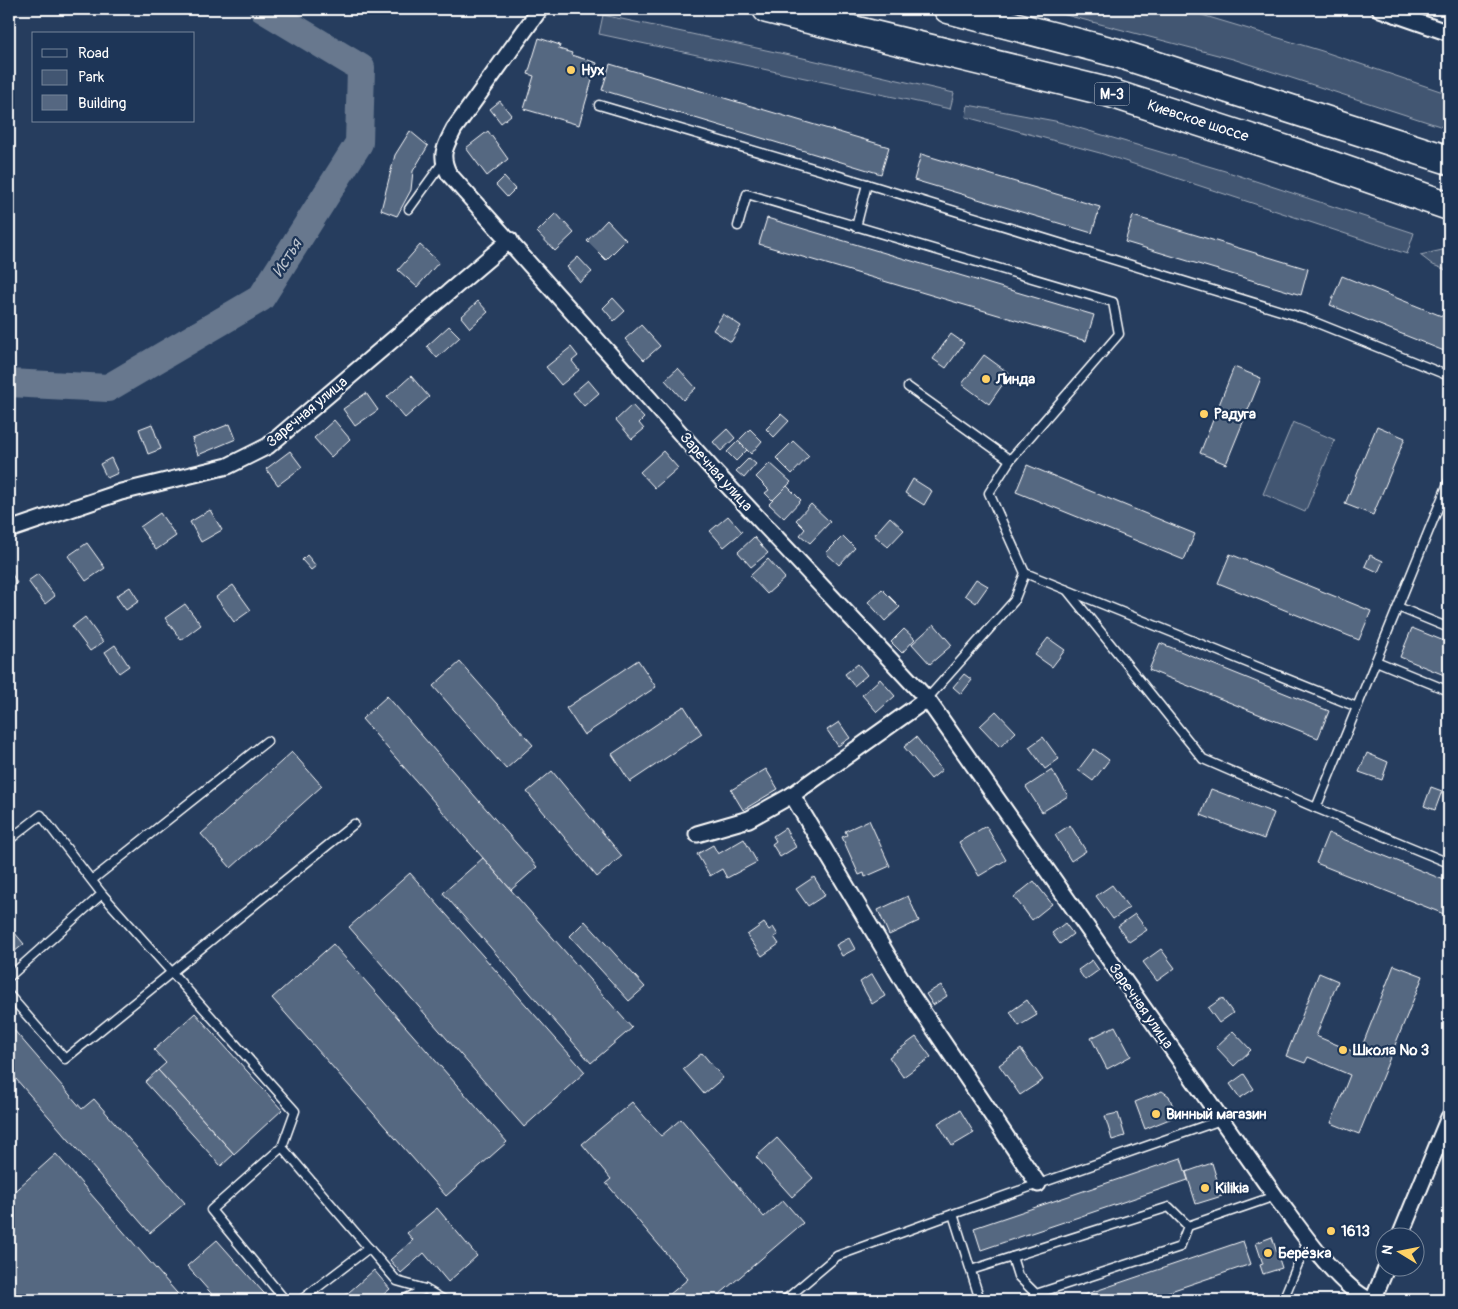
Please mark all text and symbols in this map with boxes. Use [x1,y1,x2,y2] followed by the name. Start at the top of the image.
[32,32,195,122] legend
[78,44,109,63] text: Road
[581,61,605,80] place label: Нух
[565,64,577,76] marker: Нух
[78,68,105,87] text: Park
[1094,82,1130,106] road number: М-3
[78,94,126,113] text: Building
[1145,96,1252,147] street label: Киевское шоссе
[268,234,307,280] water label: Истья
[995,370,1035,389] place label: Линда
[263,373,351,451] street label: Заречная улица
[980,373,992,385] marker: Линда
[1214,405,1256,424] place label: Радуга
[1198,408,1210,420] marker: Радуга
[675,428,757,516] street label: Заречная улица
[1104,960,1178,1052] street label: Заречная улица
[1352,1041,1429,1060] place label: Школа № 3
[1337,1044,1349,1056] marker: Школа № 3
[1166,1105,1267,1124] place label: Винный магазин
[1150,1108,1162,1120] marker: Винный магазин
[1215,1179,1249,1198] place label: Kilikia
[1199,1182,1211,1194] marker: Kilikia
[1341,1222,1370,1241] place label: 1613
[1325,1225,1337,1237] marker: 1613
[1376,1226,1426,1276] north arrow
[1278,1244,1332,1263] place label: Берёзка
[1378,1244,1397,1256] text: N
[1262,1247,1274,1259] marker: Берёзка

